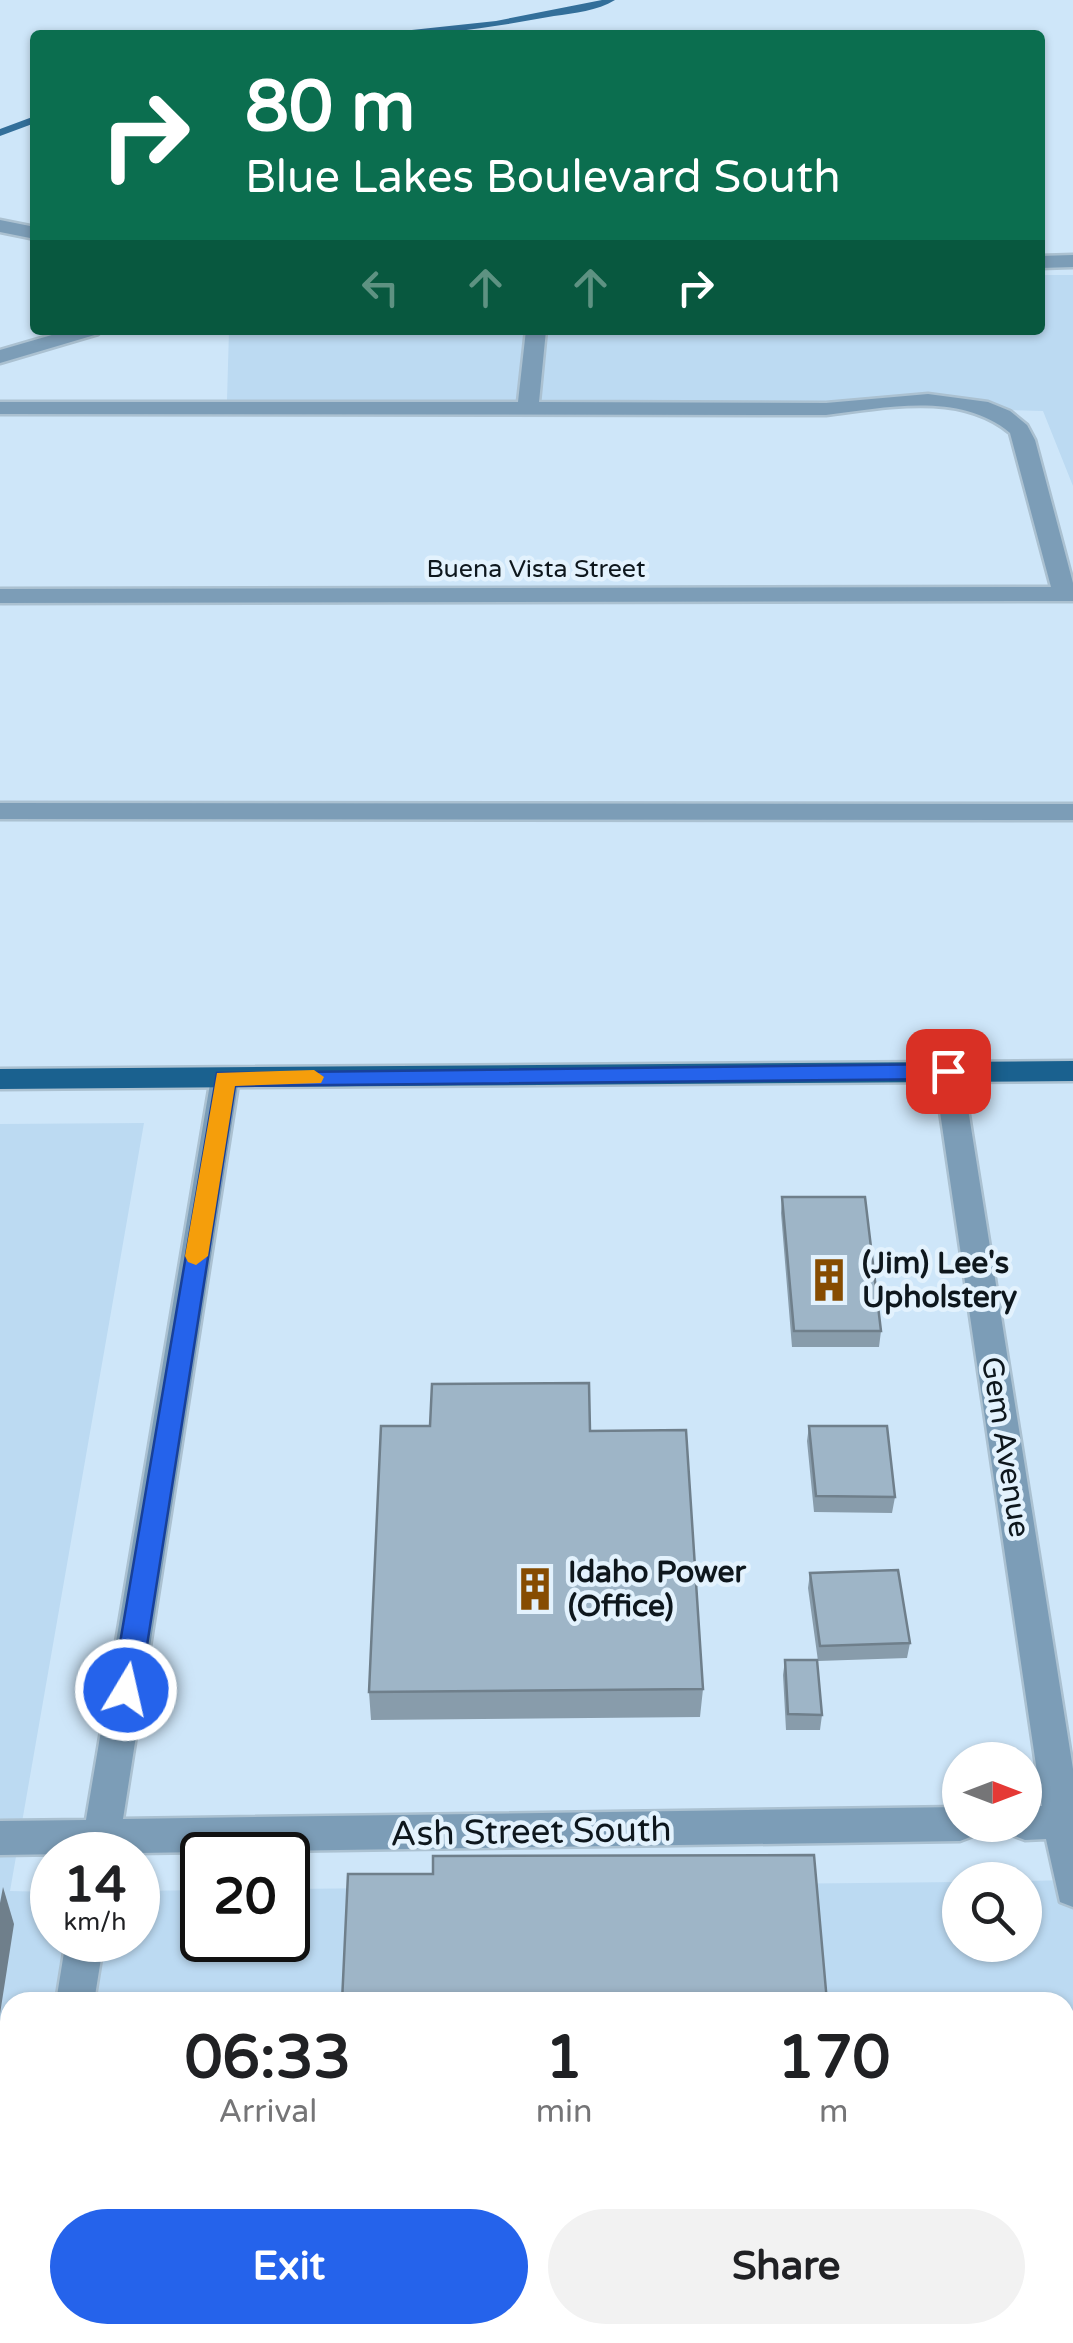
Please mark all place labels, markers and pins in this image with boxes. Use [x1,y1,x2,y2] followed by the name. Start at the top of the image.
[906,1029,991,1114] pin
[862,1245,1017,1316] place label: (Jim) Lee's Upholstery
[805,1256,853,1304] building icon: (Jim) Lee's Upholstery
[568,1554,747,1625] place label: Idaho Power (Office)
[511,1565,559,1613] building icon: Idaho Power (Office)

